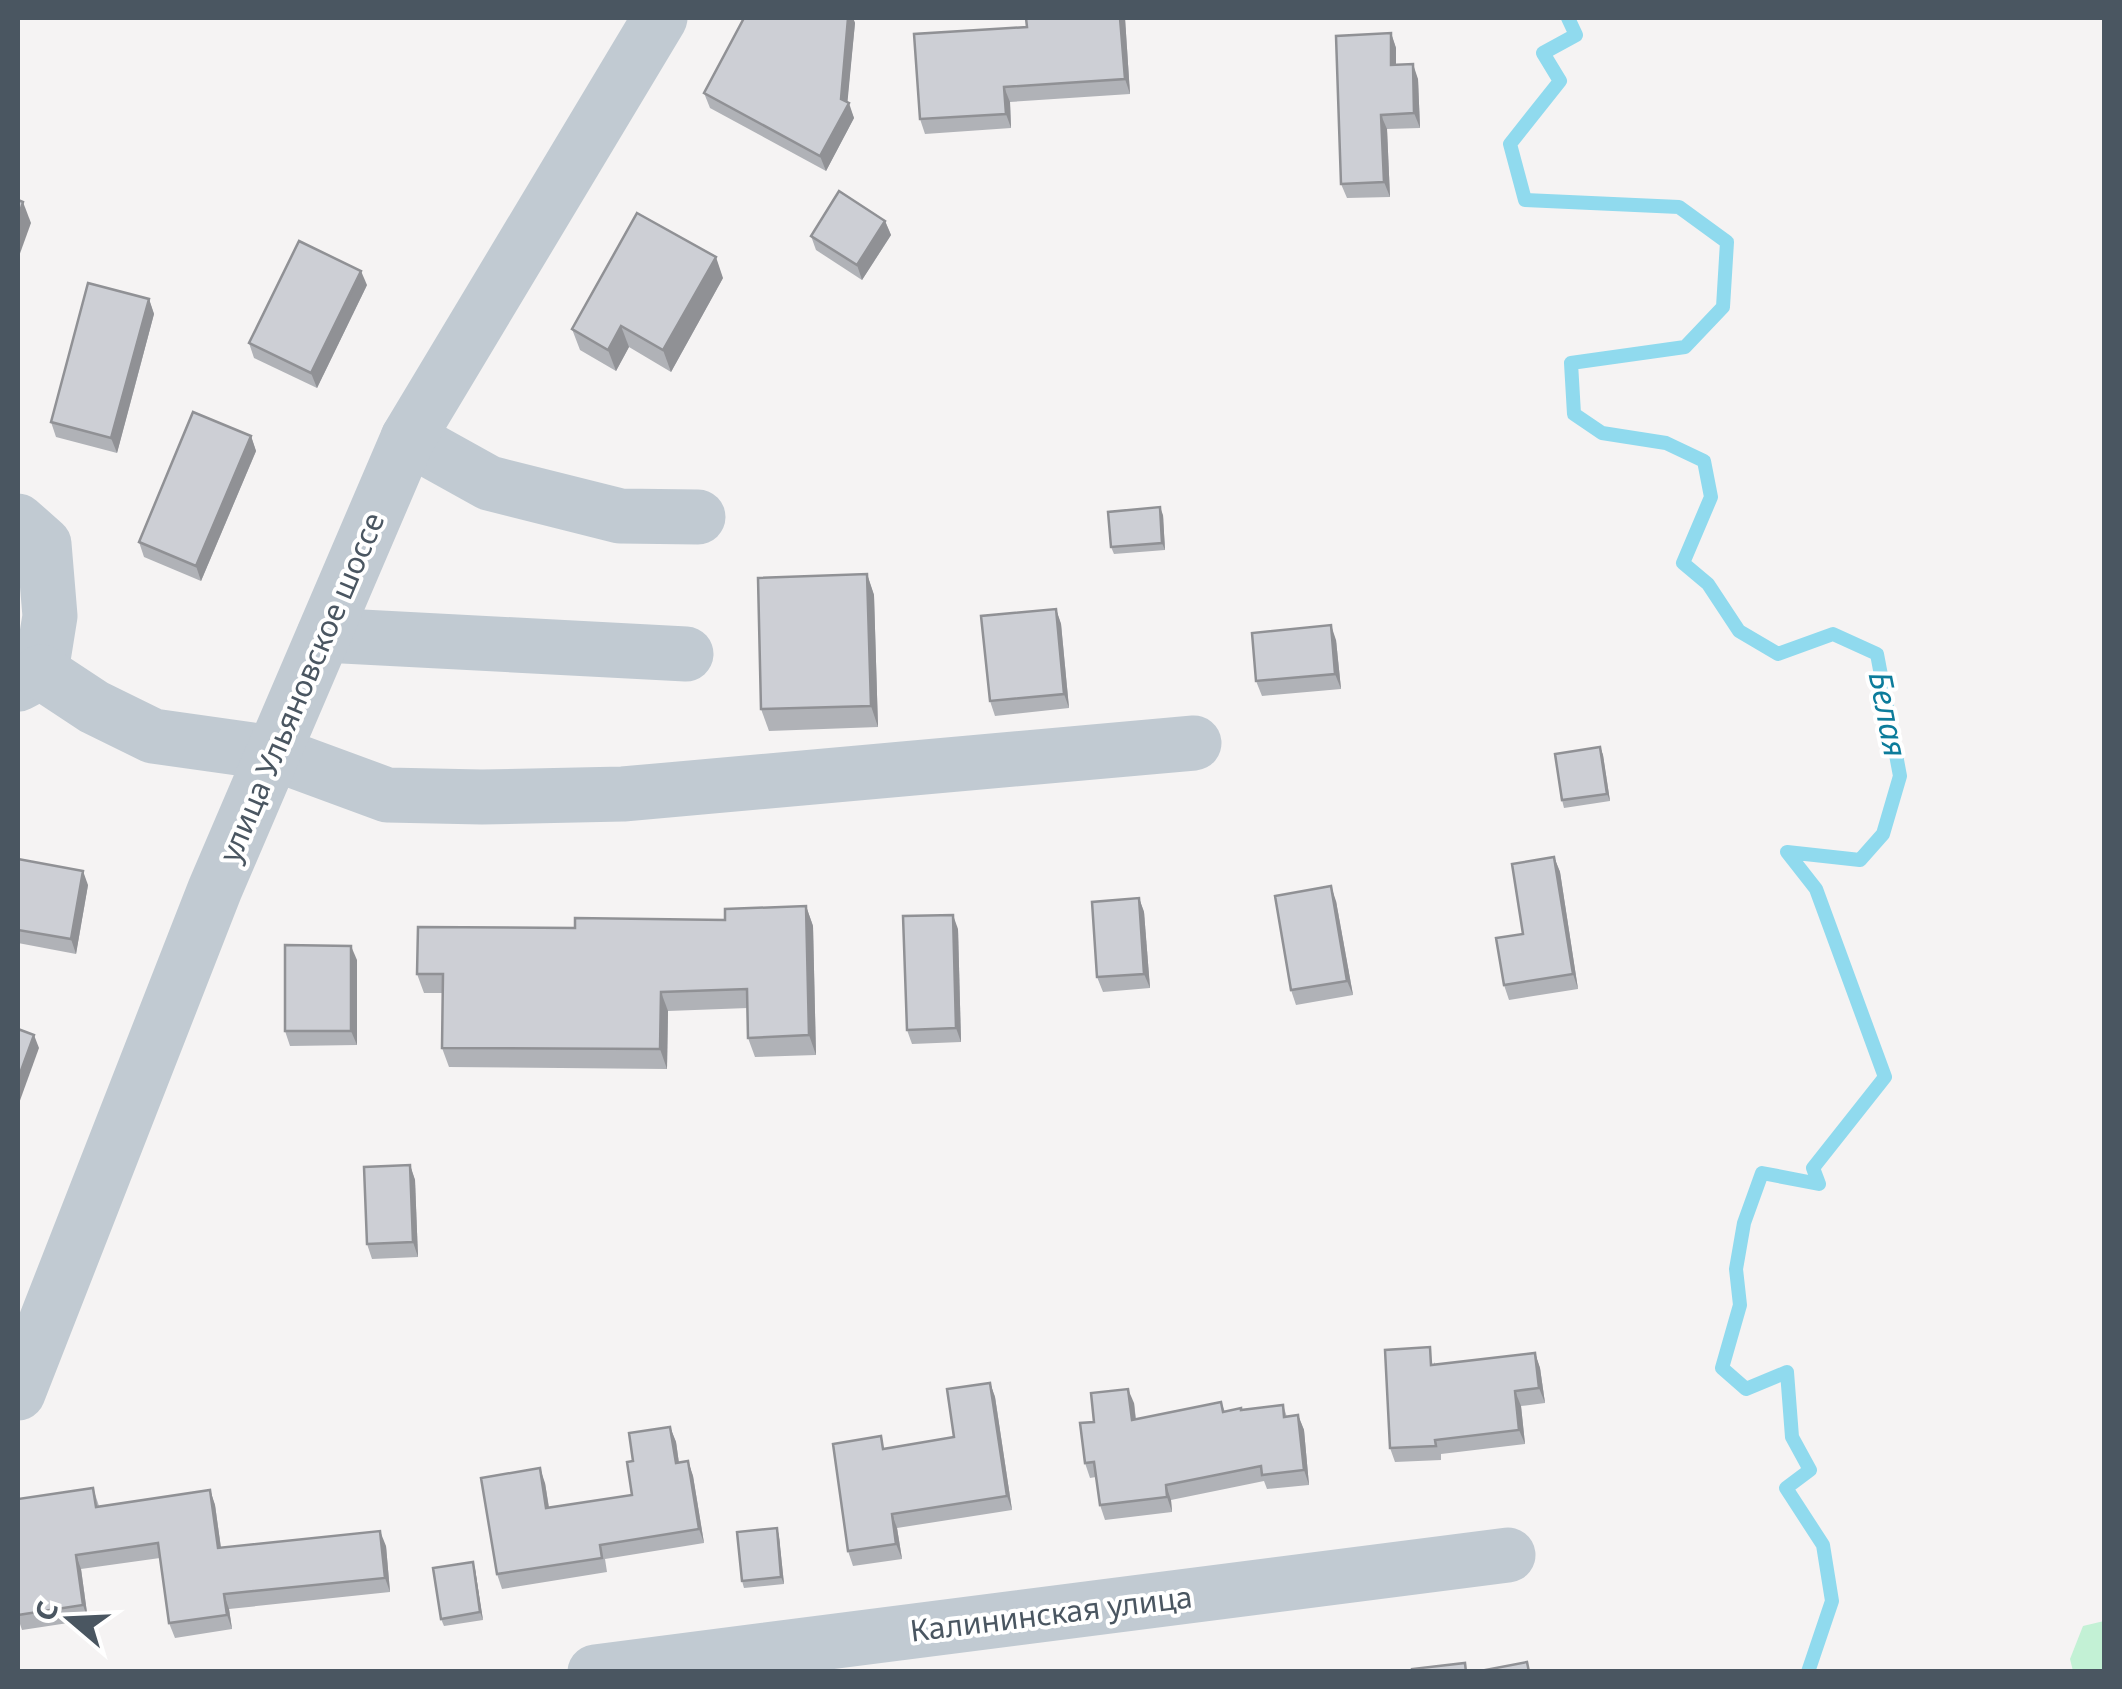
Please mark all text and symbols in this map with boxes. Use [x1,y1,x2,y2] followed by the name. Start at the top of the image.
[209,506,393,868] street label: улица Ульяновское шоссе
[1860,668,1918,760] water label: Белая
[20,1569,120,1669] north arrow
[908,1575,1194,1651] street label: Калининская улица
[25,1596,66,1625] text: С

